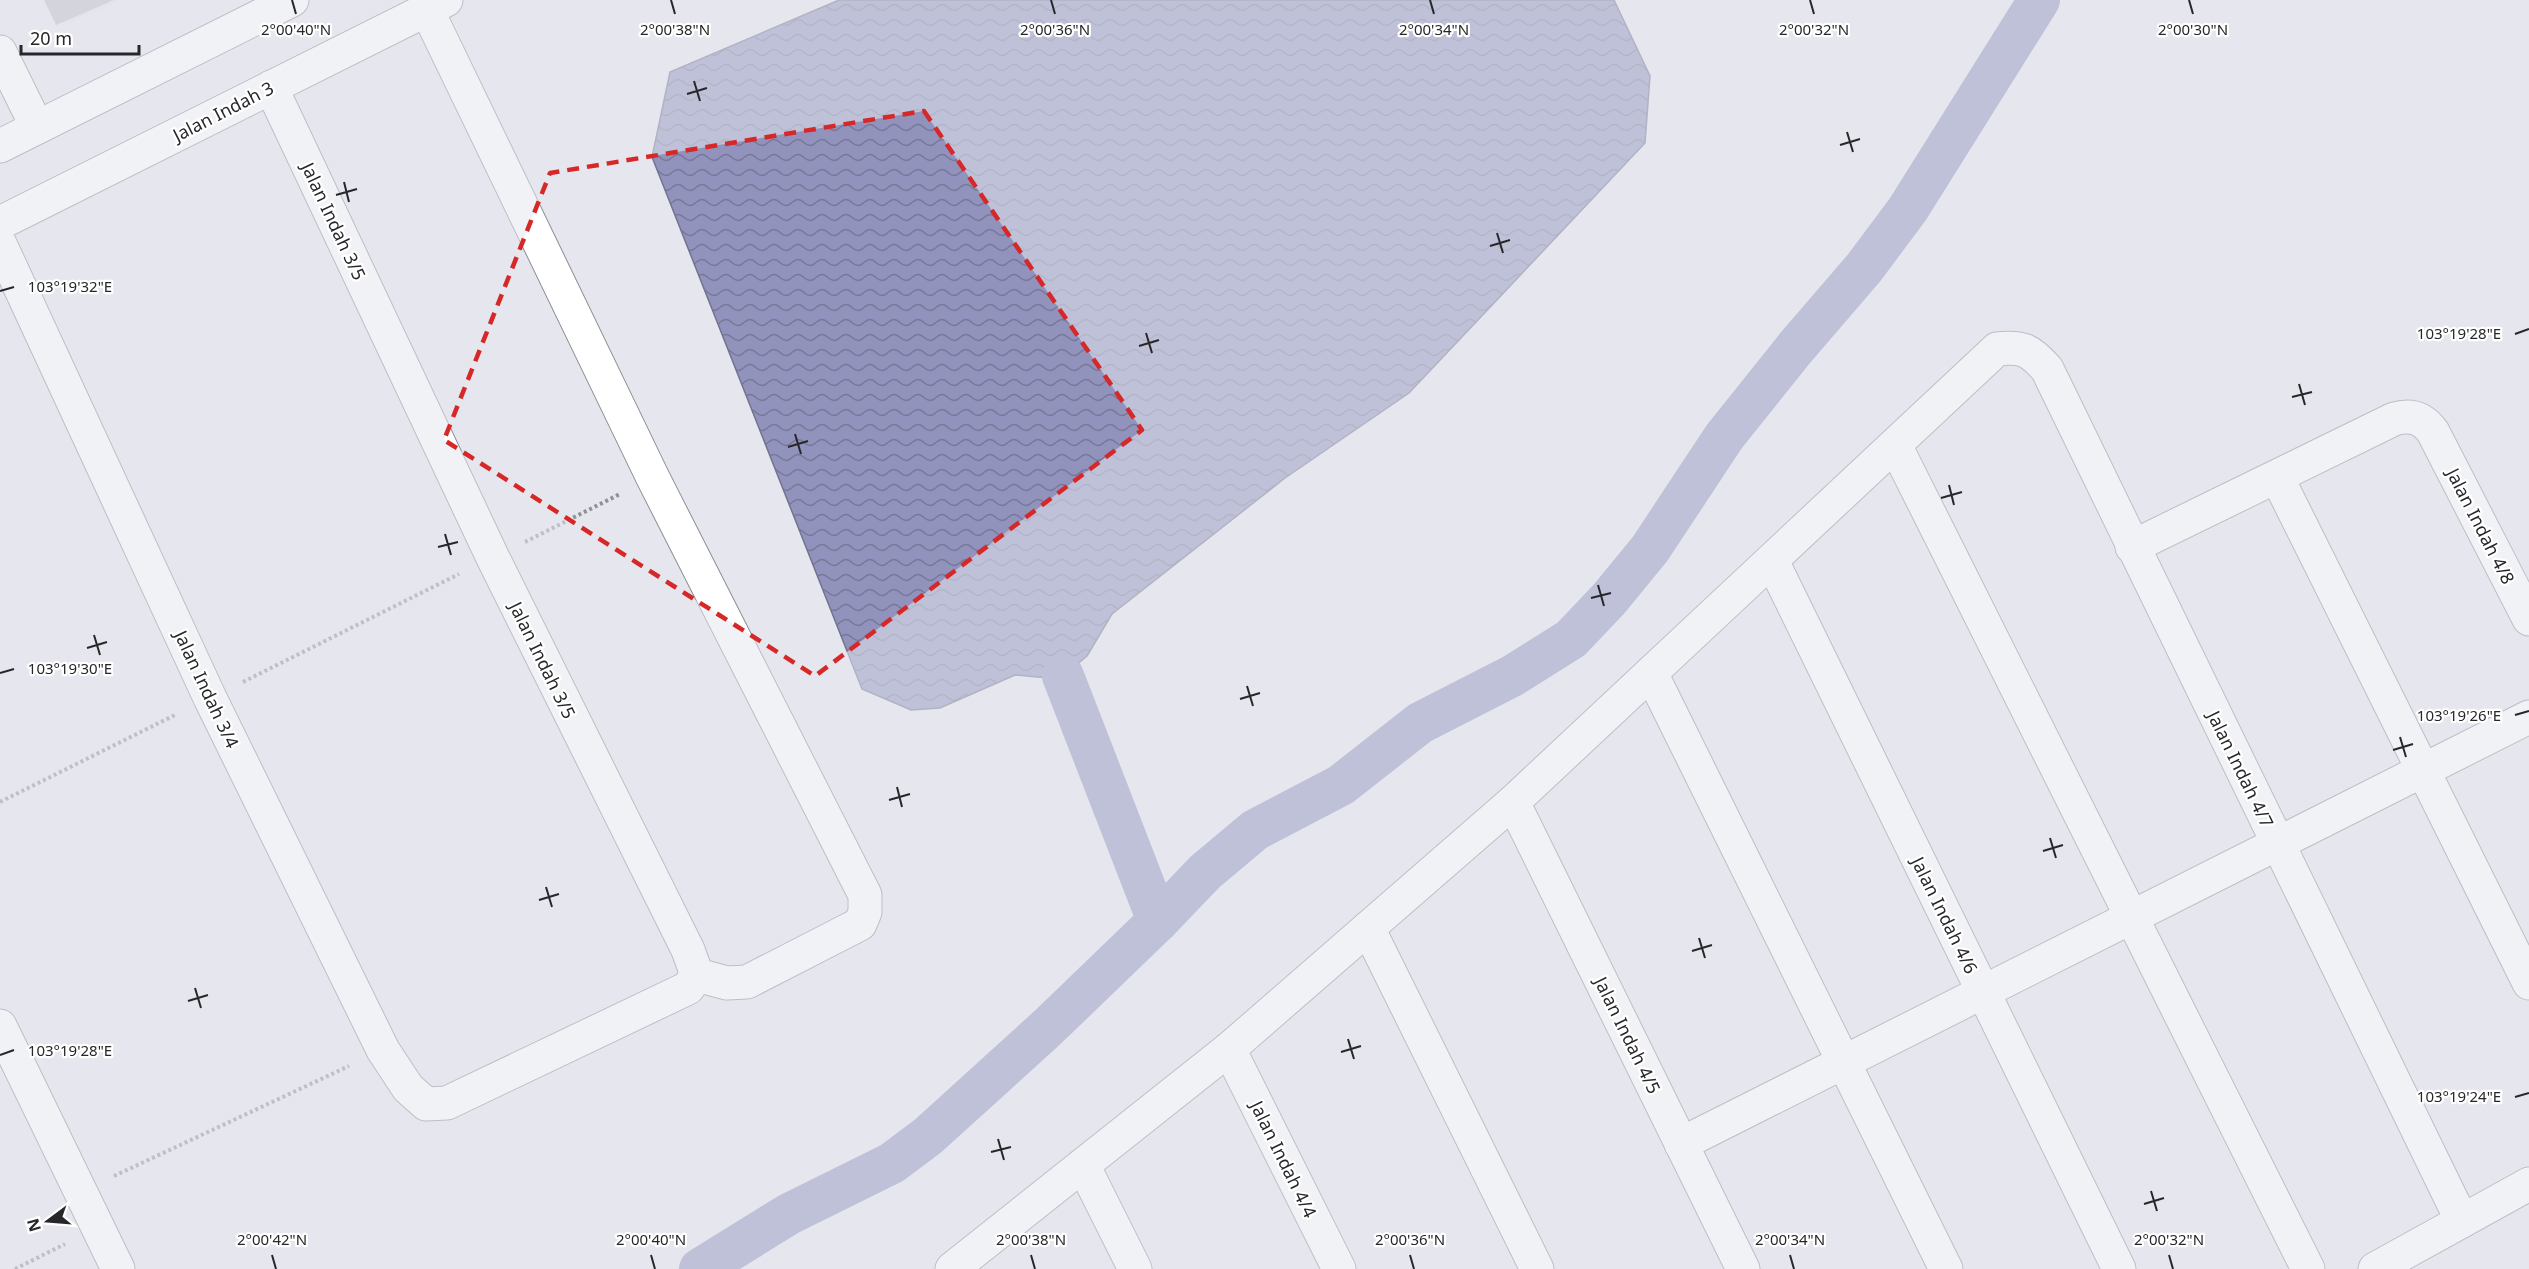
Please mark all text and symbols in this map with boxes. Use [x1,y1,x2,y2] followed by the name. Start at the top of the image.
[21,18,140,56] scale bar
[261,19,331,39] text: 2°00'40"N
[640,19,710,39] text: 2°00'38"N
[1020,19,1090,39] text: 2°00'36"N
[1399,19,1469,39] text: 2°00'34"N
[1779,19,1849,39] text: 2°00'32"N
[2158,19,2228,39] text: 2°00'30"N
[30,26,72,50] text: 20 m
[167,75,277,148] street label: Jalan Indah 3
[295,157,372,284] street label: Jalan Indah 3/5
[28,276,112,296] text: 103°19'32"E
[2417,323,2501,343] text: 103°19'28"E
[2441,462,2521,588] street label: Jalan Indah 4/8
[503,596,582,722] street label: Jalan Indah 3/5
[168,625,245,752] street label: Jalan Indah 3/4
[28,658,112,678] text: 103°19'30"E
[2201,705,2280,831] street label: Jalan Indah 4/7
[2417,705,2501,725] text: 103°19'26"E
[1905,851,1984,977] street label: Jalan Indah 4/6
[1588,971,1667,1097] street label: Jalan Indah 4/5
[28,1040,112,1060] text: 103°19'28"E
[2417,1086,2501,1106] text: 103°19'24"E
[1244,1095,1323,1221] street label: Jalan Indah 4/4
[18,1191,78,1251] north arrow
[21,1216,46,1234] text: N
[237,1229,307,1249] text: 2°00'42"N
[616,1229,686,1249] text: 2°00'40"N
[996,1229,1066,1249] text: 2°00'38"N
[1375,1229,1445,1249] text: 2°00'36"N
[1755,1229,1825,1249] text: 2°00'34"N
[2134,1229,2204,1249] text: 2°00'32"N

